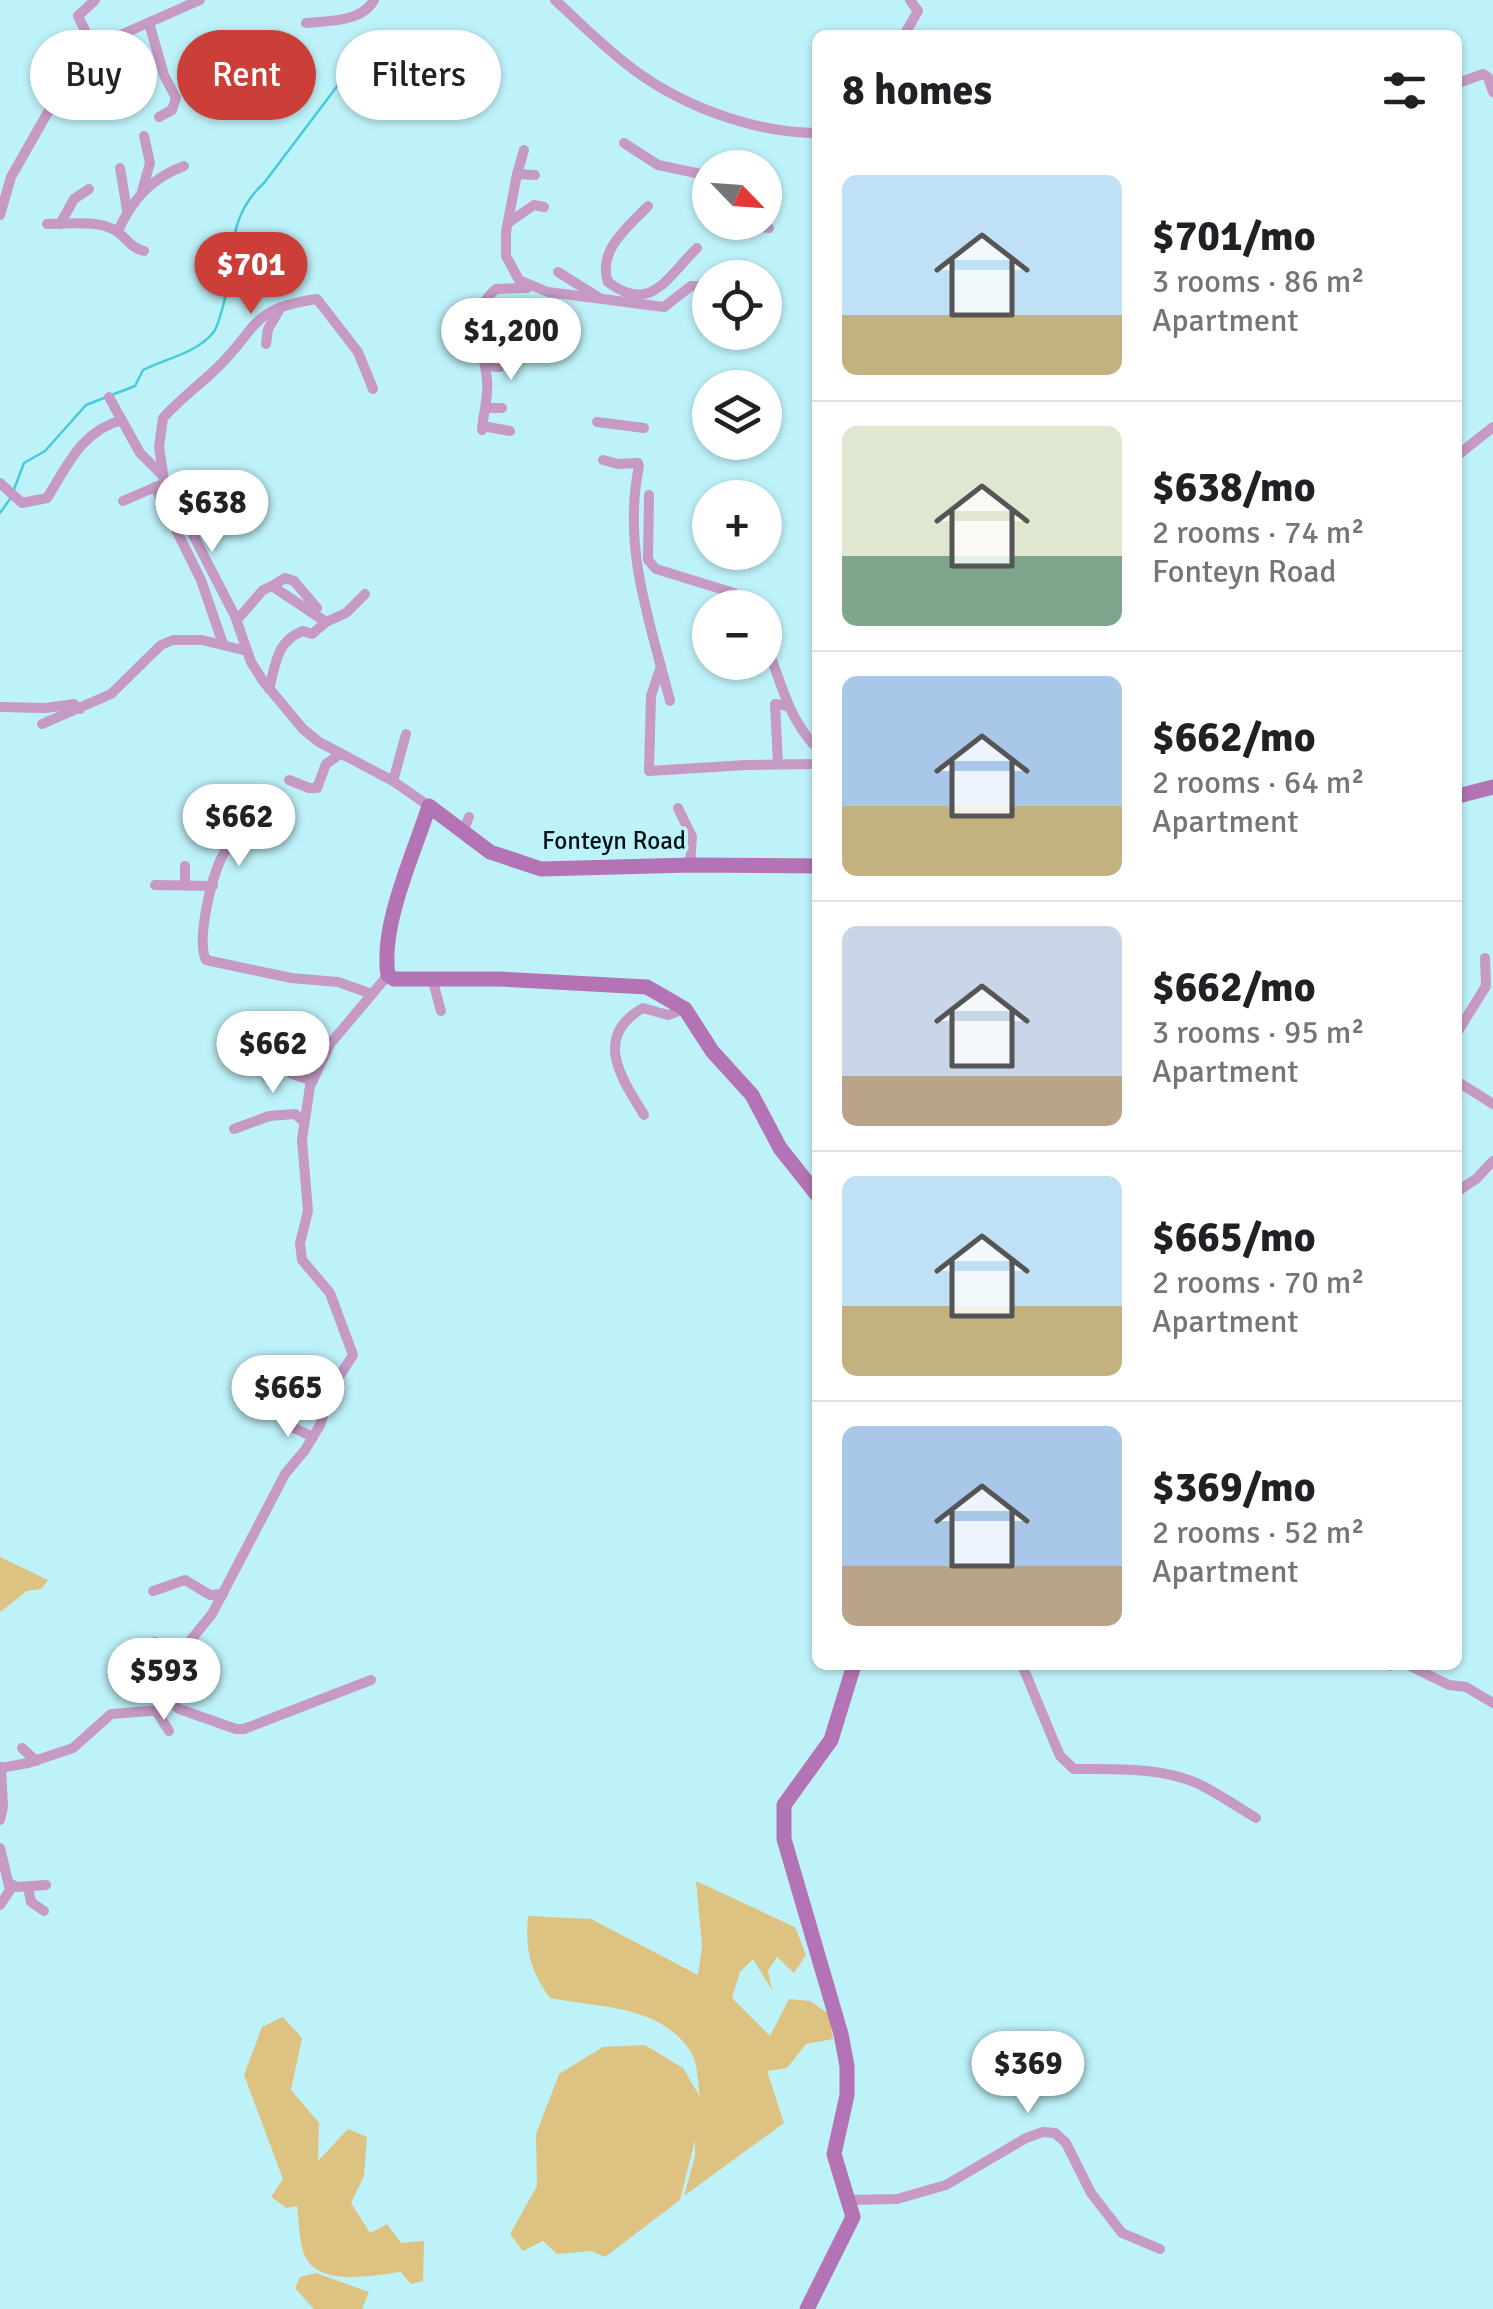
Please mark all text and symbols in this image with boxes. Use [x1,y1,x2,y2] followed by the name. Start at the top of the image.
[30,30,157,120] chip: Buy
[177,30,316,120] chip: Rent
[336,30,501,120] chip: Filters
[1377,63,1432,118] icon: filters
[842,65,992,116] text: 8 homes
[692,150,782,240] north arrow
[692,150,782,680] map controls
[1152,211,1316,262] text: $701/mo
[922,215,1042,335] icon: home
[192,232,310,317] pin: $701
[216,245,286,284] text: $701
[692,260,782,350] button: locate
[1152,262,1365,301] text: 3 rooms · 86 m²
[430,298,592,383] pin: $1,200
[1152,301,1299,340] text: Apartment
[463,311,559,350] text: $1,200
[692,370,782,460] button: layers
[1152,462,1316,513] text: $638/mo
[922,466,1042,586] icon: home
[153,470,271,555] pin: $638
[692,480,782,570] button: +
[177,483,247,522] text: $638
[1152,513,1365,552] text: 2 rooms · 74 m²
[1152,552,1336,591] text: Fonteyn Road
[692,590,782,680] button: −
[1152,712,1316,763] text: $662/mo
[922,716,1042,836] icon: home
[1152,763,1365,802] text: 2 rooms · 64 m²
[180,784,298,869] pin: $662
[204,797,274,836] text: $662
[1152,802,1299,841] text: Apartment
[542,825,686,856] street label: Fonteyn Road
[1152,962,1316,1013] text: $662/mo
[922,966,1042,1086] icon: home
[214,1011,332,1096] pin: $662
[1152,1013,1365,1052] text: 3 rooms · 95 m²
[238,1024,308,1063] text: $662
[1152,1052,1299,1091] text: Apartment
[1152,1212,1316,1263] text: $665/mo
[922,1216,1042,1336] icon: home
[1152,1263,1365,1302] text: 2 rooms · 70 m²
[1152,1302,1299,1341] text: Apartment
[229,1355,347,1440] pin: $665
[253,1368,323,1407] text: $665
[1152,1462,1316,1513] text: $369/mo
[922,1466,1042,1586] icon: home
[1152,1513,1365,1552] text: 2 rooms · 52 m²
[1152,1552,1299,1591] text: Apartment
[105,1638,223,1723] pin: $593
[129,1651,199,1690] text: $593
[969,2031,1087,2116] pin: $369
[993,2044,1063,2083] text: $369

